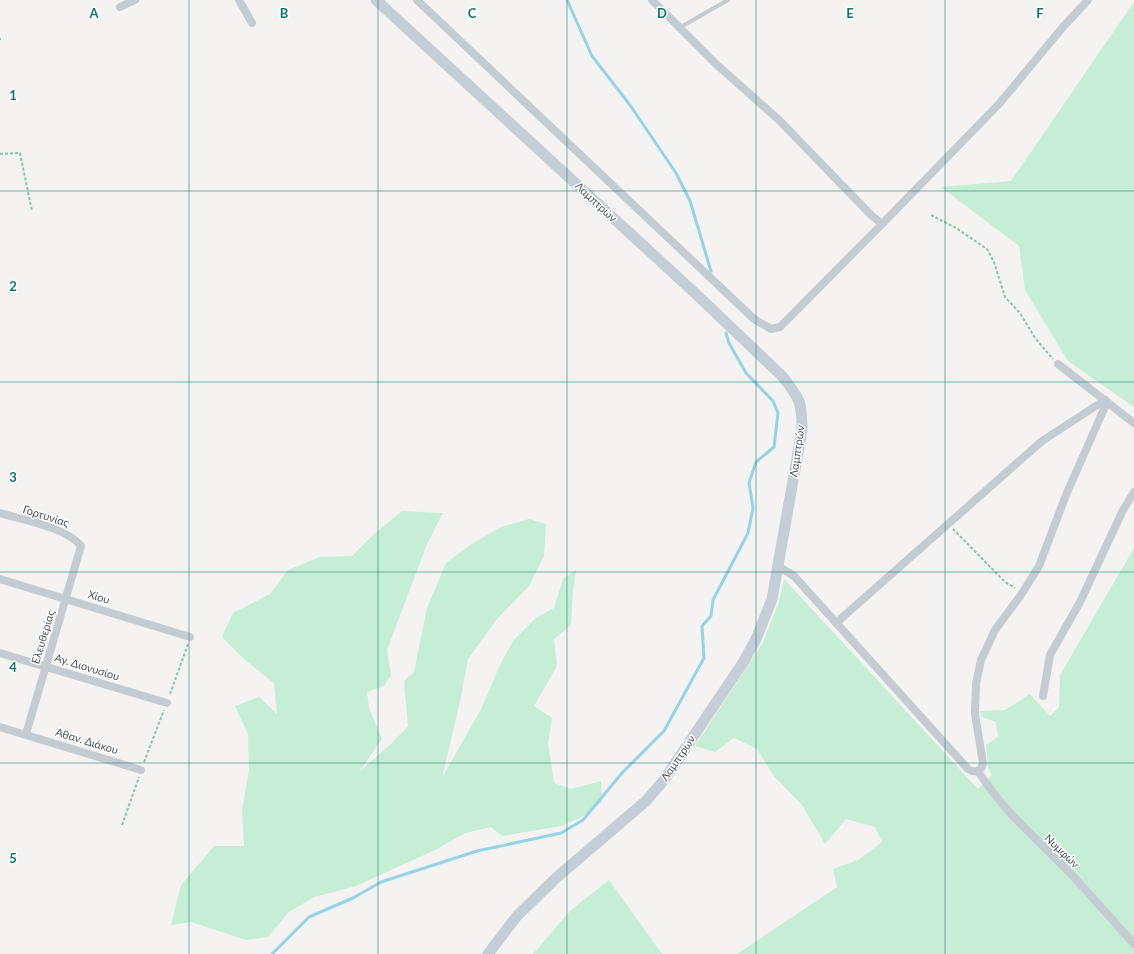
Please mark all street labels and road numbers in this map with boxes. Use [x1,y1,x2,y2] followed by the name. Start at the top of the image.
[573,179,620,224] street label: Λαμπτρών
[786,424,807,478] street label: Λαμπτρών
[21,502,71,529] street label: Γορτυνίας
[87,587,112,606] street label: Χίου
[28,608,57,665] street label: Ελευθερίας
[53,650,121,683] street label: Αγ. Διονυσίου
[54,725,120,756] street label: Αθαν. Διάκου
[658,732,698,783] street label: Λαμπτρών
[1042,831,1083,870] street label: Νυμφών

